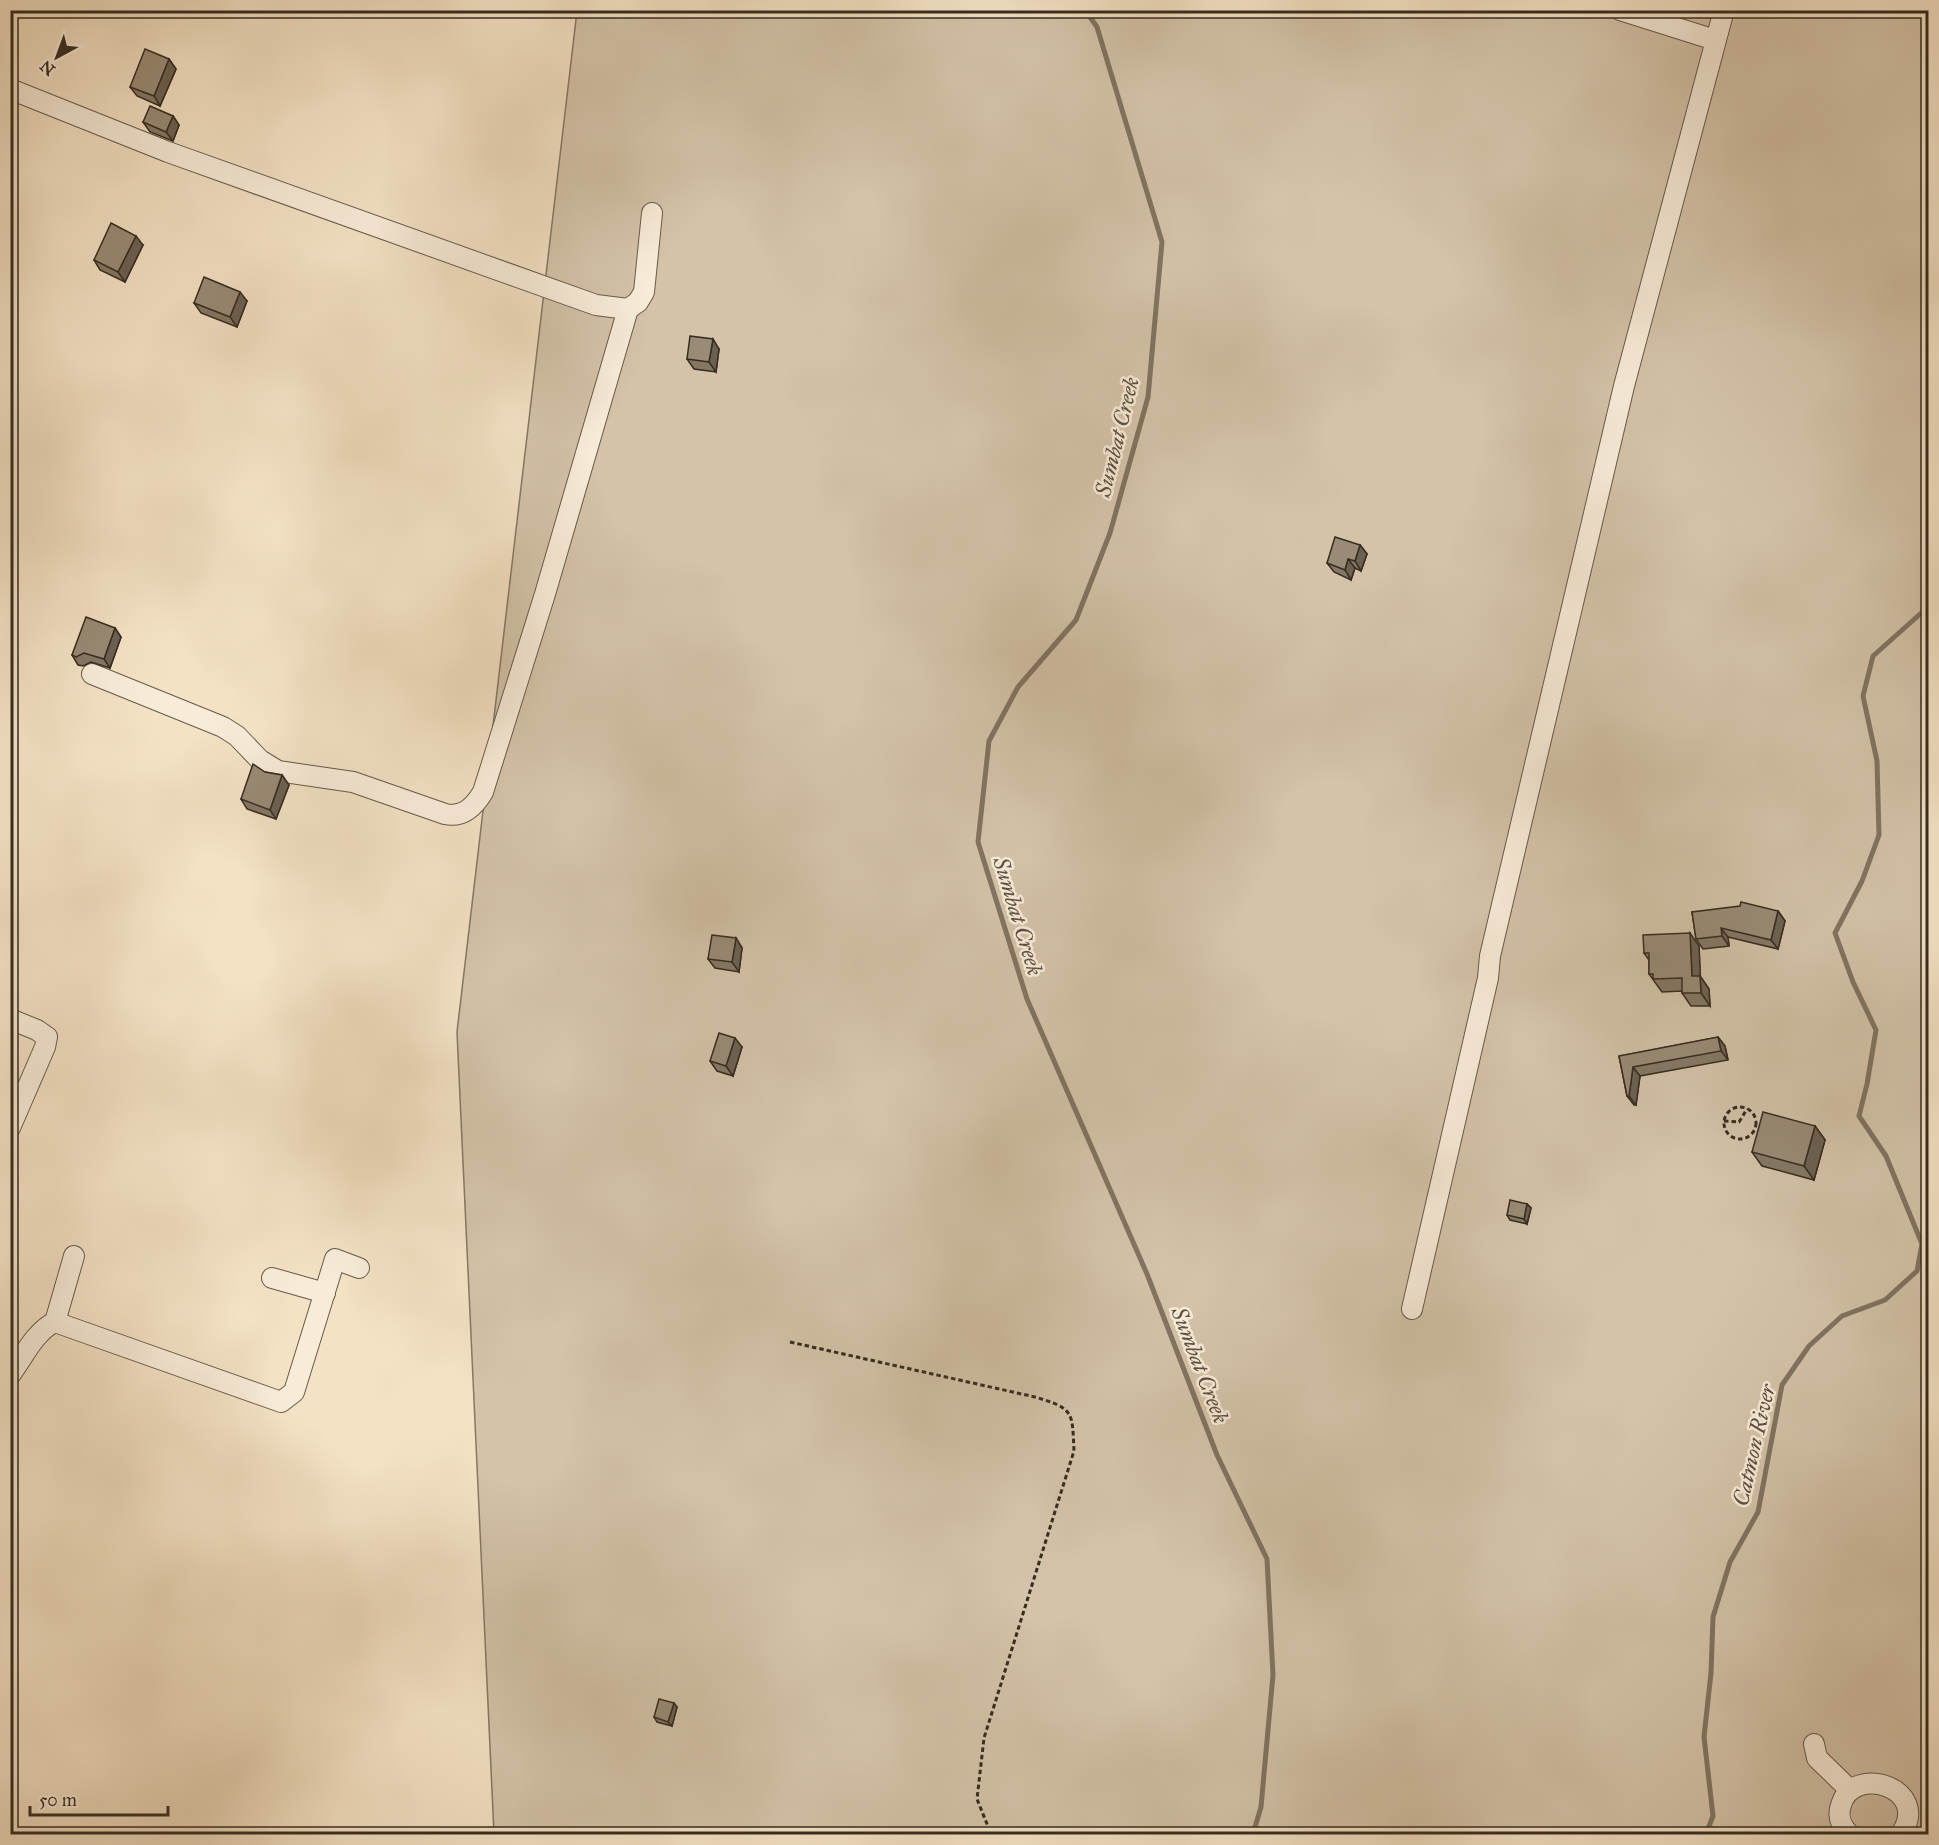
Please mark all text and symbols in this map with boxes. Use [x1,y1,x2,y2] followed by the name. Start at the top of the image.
[27,27,87,87] north arrow
[36,56,59,80] text: N
[1089,374,1145,501] water label: Sumbat Creek
[987,853,1049,979] water label: Sumbat Creek
[1165,1302,1235,1427] water label: Sumbat Creek
[1727,1380,1782,1509] water label: Catmon River
[30,1779,168,1817] scale bar
[39,1789,77,1811] text: 50 m

